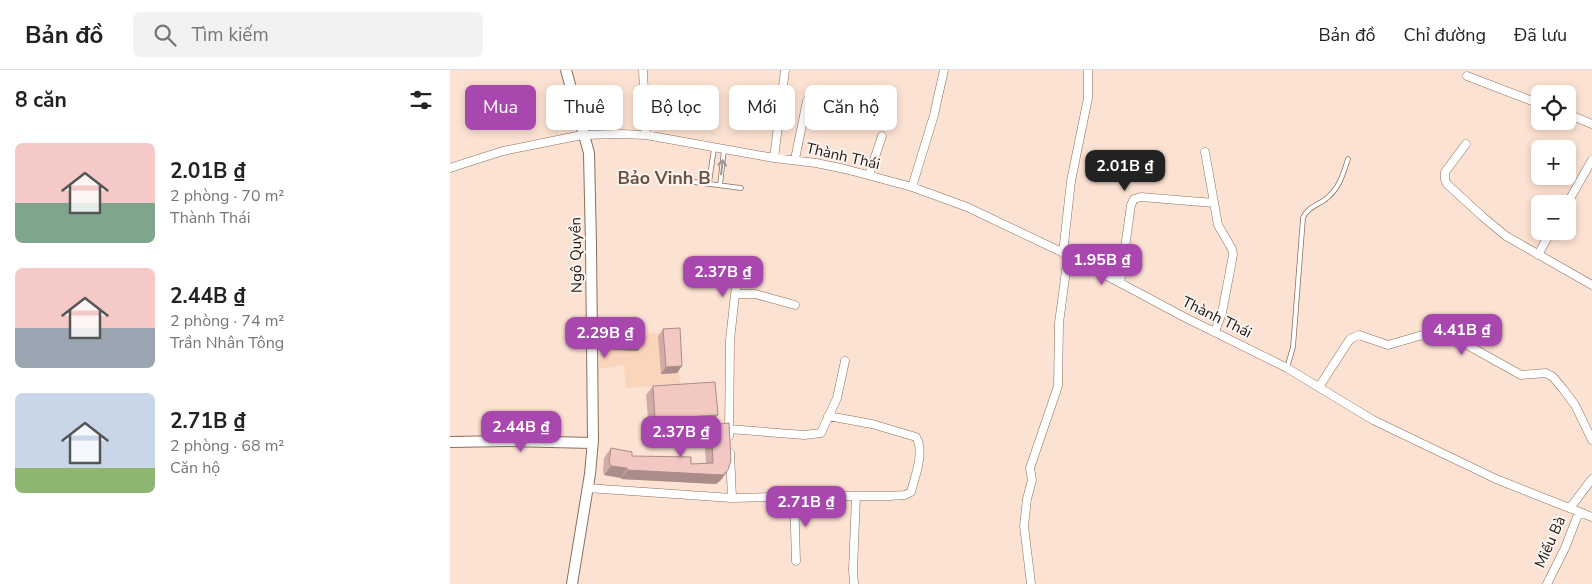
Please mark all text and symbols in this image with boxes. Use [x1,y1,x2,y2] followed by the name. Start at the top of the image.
[133,12,483,57] search box
[25,19,103,51] text: Bản đồ
[151,21,179,49] icon: search
[191,22,269,48] text: Tìm kiếm
[1318,23,1375,47] text: Bản đồ
[1403,23,1486,47] text: Chỉ đường
[1514,23,1567,47] text: Đã lưu
[465,85,536,130] chip: Mua
[546,85,623,130] chip: Thuê
[633,85,719,130] chip: Bộ lọc
[729,85,795,130] chip: Mới
[805,85,897,130] chip: Căn hộ
[1531,85,1576,240] map controls
[1531,85,1576,130] button: locate
[15,86,67,114] text: 8 căn
[407,86,435,114] icon: filters
[804,138,882,174] street label: Thành Thái
[1531,140,1576,185] button: +
[1079,150,1171,192] pin: 2.01B ₫
[1096,155,1154,177] text: 2.01B ₫
[170,157,246,185] text: 2.01B ₫
[717,159,727,175] one-way arrow
[55,163,115,223] icon: home
[617,166,711,190] district label: Bảo Vinh B
[170,185,284,207] text: 2 phòng · 70 m²
[1531,195,1576,240] button: −
[170,207,250,229] text: Thành Thái
[565,217,587,293] street label: Ngô Quyền
[1056,244,1148,286] pin: 1.95B ₫
[1073,249,1131,271] text: 1.95B ₫
[677,256,769,298] pin: 2.37B ₫
[694,261,752,283] text: 2.37B ₫
[170,282,246,310] text: 2.44B ₫
[55,288,115,348] icon: home
[1179,291,1255,343] street label: Thành Thái
[170,310,284,332] text: 2 phòng · 74 m²
[1416,314,1508,356] pin: 4.41B ₫
[559,316,651,359] pin: 2.29B ₫
[1433,319,1491,341] text: 4.41B ₫
[576,322,634,344] text: 2.29B ₫
[170,332,284,354] text: Trần Nhân Tông
[170,407,246,435] text: 2.71B ₫
[475,410,567,453] pin: 2.44B ₫
[55,413,115,473] icon: home
[492,416,550,438] text: 2.44B ₫
[635,416,727,458] pin: 2.37B ₫
[652,421,710,443] text: 2.37B ₫
[170,435,284,457] text: 2 phòng · 68 m²
[170,457,220,479] text: Căn hộ
[760,486,852,528] pin: 2.71B ₫
[777,491,835,513] text: 2.71B ₫
[1530,513,1570,571] street label: Miếu Bà

